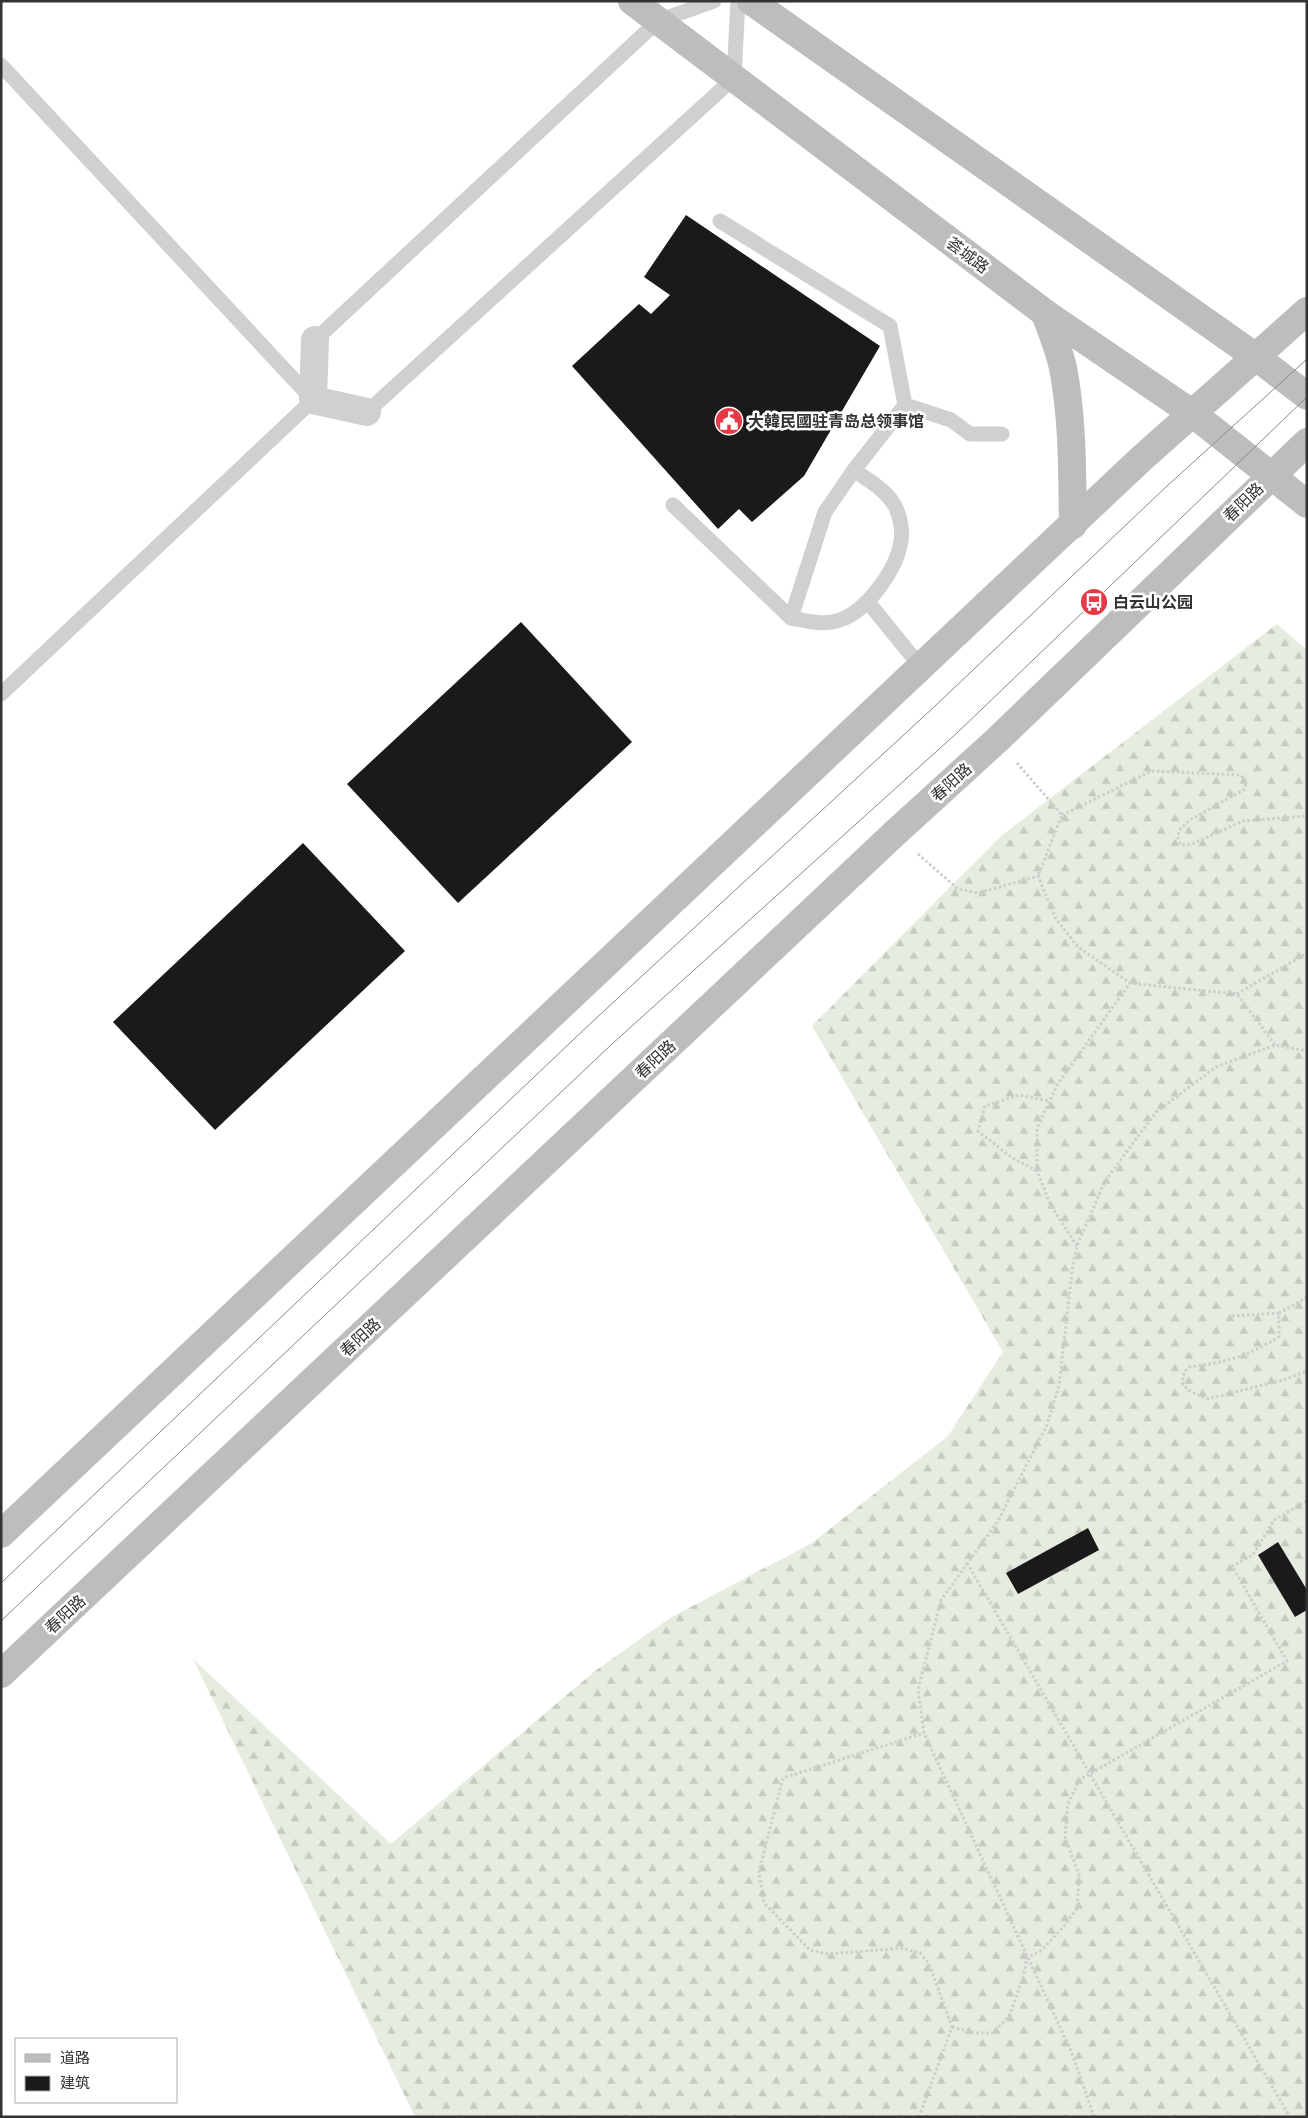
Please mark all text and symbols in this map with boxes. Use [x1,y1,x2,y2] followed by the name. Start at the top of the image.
[943,233,993,277] street label: 荟城路
[714,406,744,436] public building icon: 大韓民國驻青岛总领事馆
[748,411,924,431] place label: 大韓民國驻青岛总领事馆
[1219,478,1267,526] street label: 春阳路
[1079,587,1109,617] bus stop icon: 白云山公园
[1113,592,1193,612] place label: 白云山公园
[926,759,976,805] street label: 春阳路
[631,1035,679,1083] street label: 春阳路
[336,1313,384,1361] street label: 春阳路
[41,1590,89,1638] street label: 春阳路
[15,2038,178,2103] legend
[60,2048,90,2067] text: 道路
[60,2073,90,2092] text: 建筑

